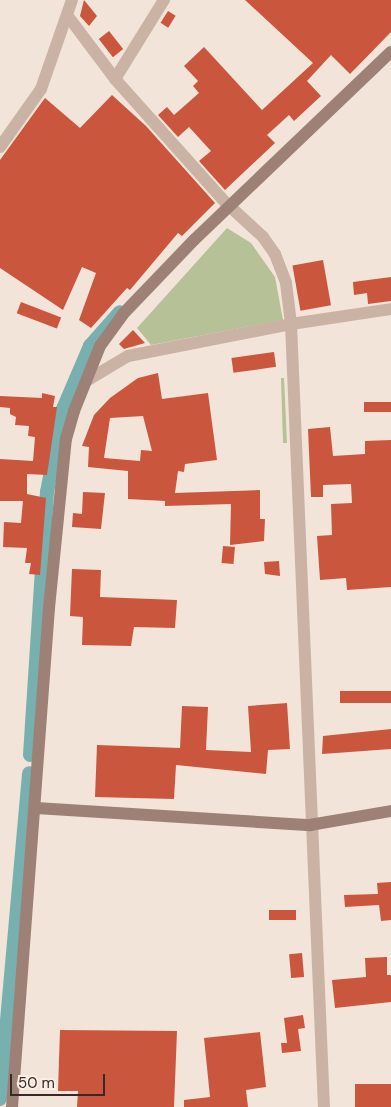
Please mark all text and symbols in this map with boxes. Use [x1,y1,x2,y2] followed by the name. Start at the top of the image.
[12,1064,108,1096] scale bar
[18,1073,55,1093] text: 50 m

